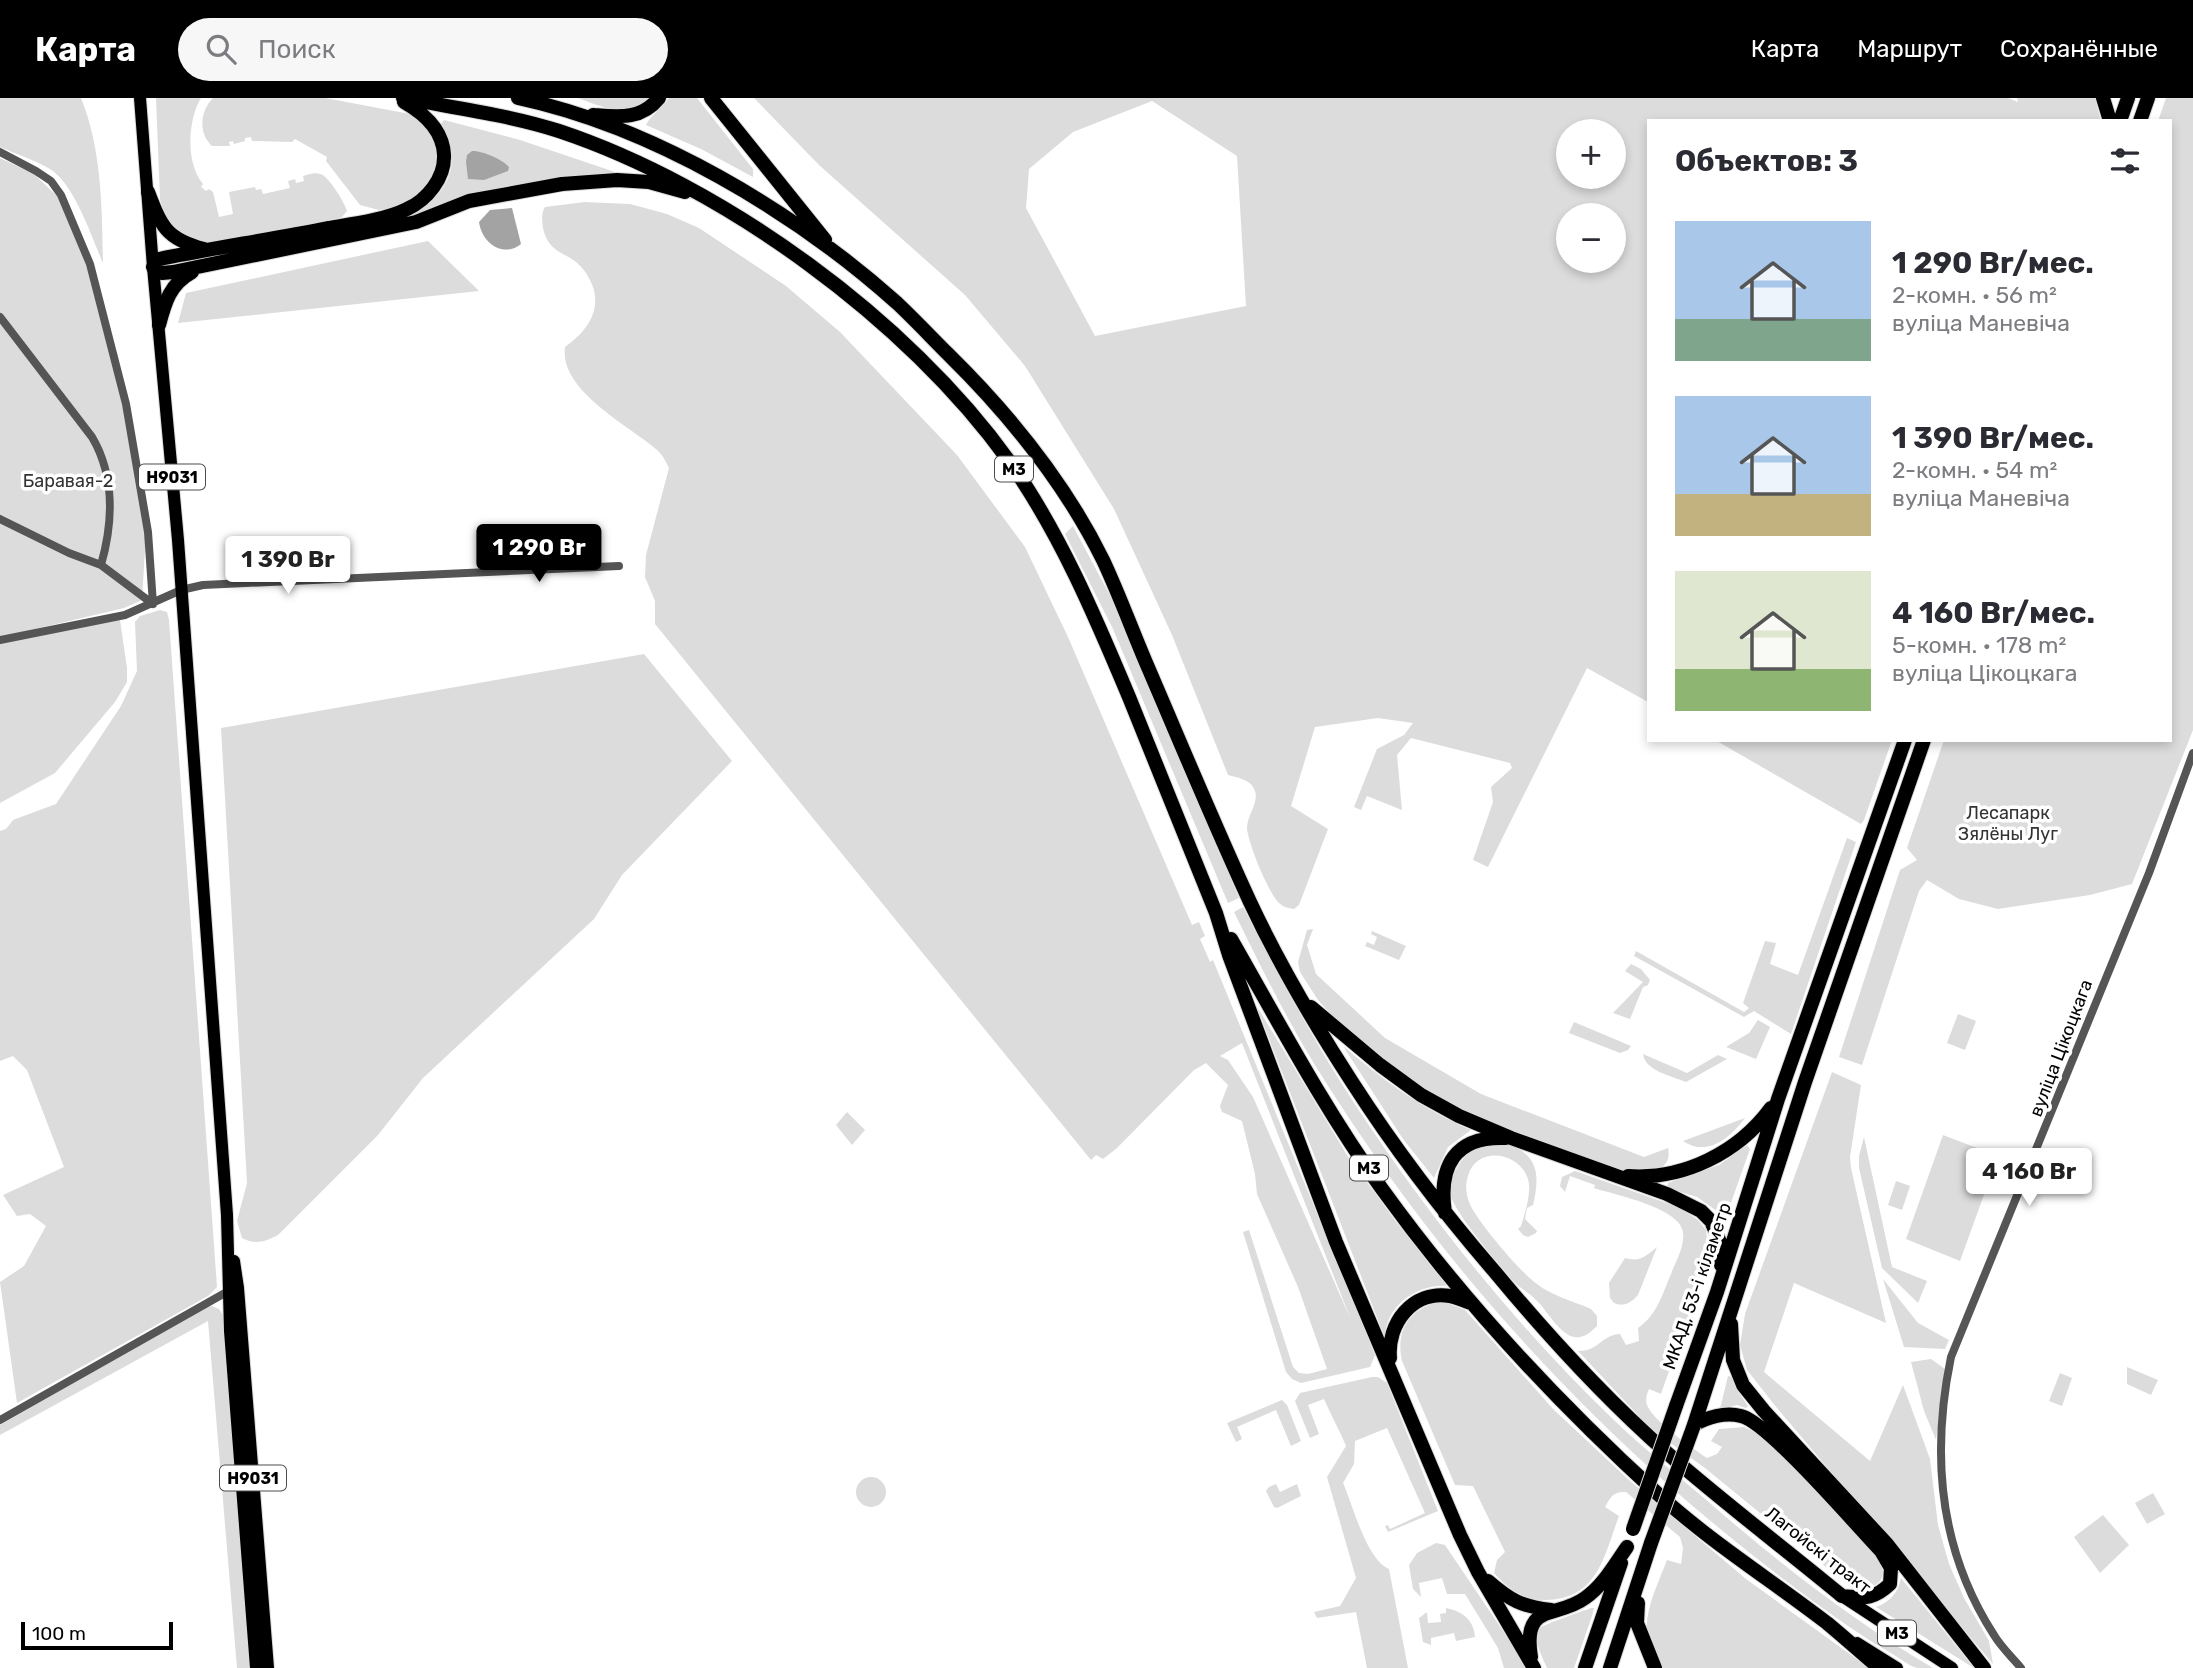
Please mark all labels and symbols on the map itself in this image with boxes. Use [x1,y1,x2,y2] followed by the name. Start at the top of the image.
[995,456,1033,482] road number: М3
[139,464,205,490] road number: Н9031
[23,470,113,492] park label: Баравая-2
[467,524,611,584] pin: 1 290 Br
[216,536,360,596] pin: 1 390 Br
[1958,802,2058,845] park label: Лесапарк Зялёны Луг
[2025,976,2097,1120] street label: вуліца Цікоцкага
[1957,1148,2101,1208] pin: 4 160 Br
[1350,1156,1388,1180] road number: М3
[1658,1200,1736,1372] street label: МКАД, 53-і кіламетр
[220,1466,286,1490] road number: Н9031
[1761,1502,1875,1598] street label: Лагойскі тракт
[21,1619,173,1651] scale bar
[1878,1620,1916,1646] road number: М3

